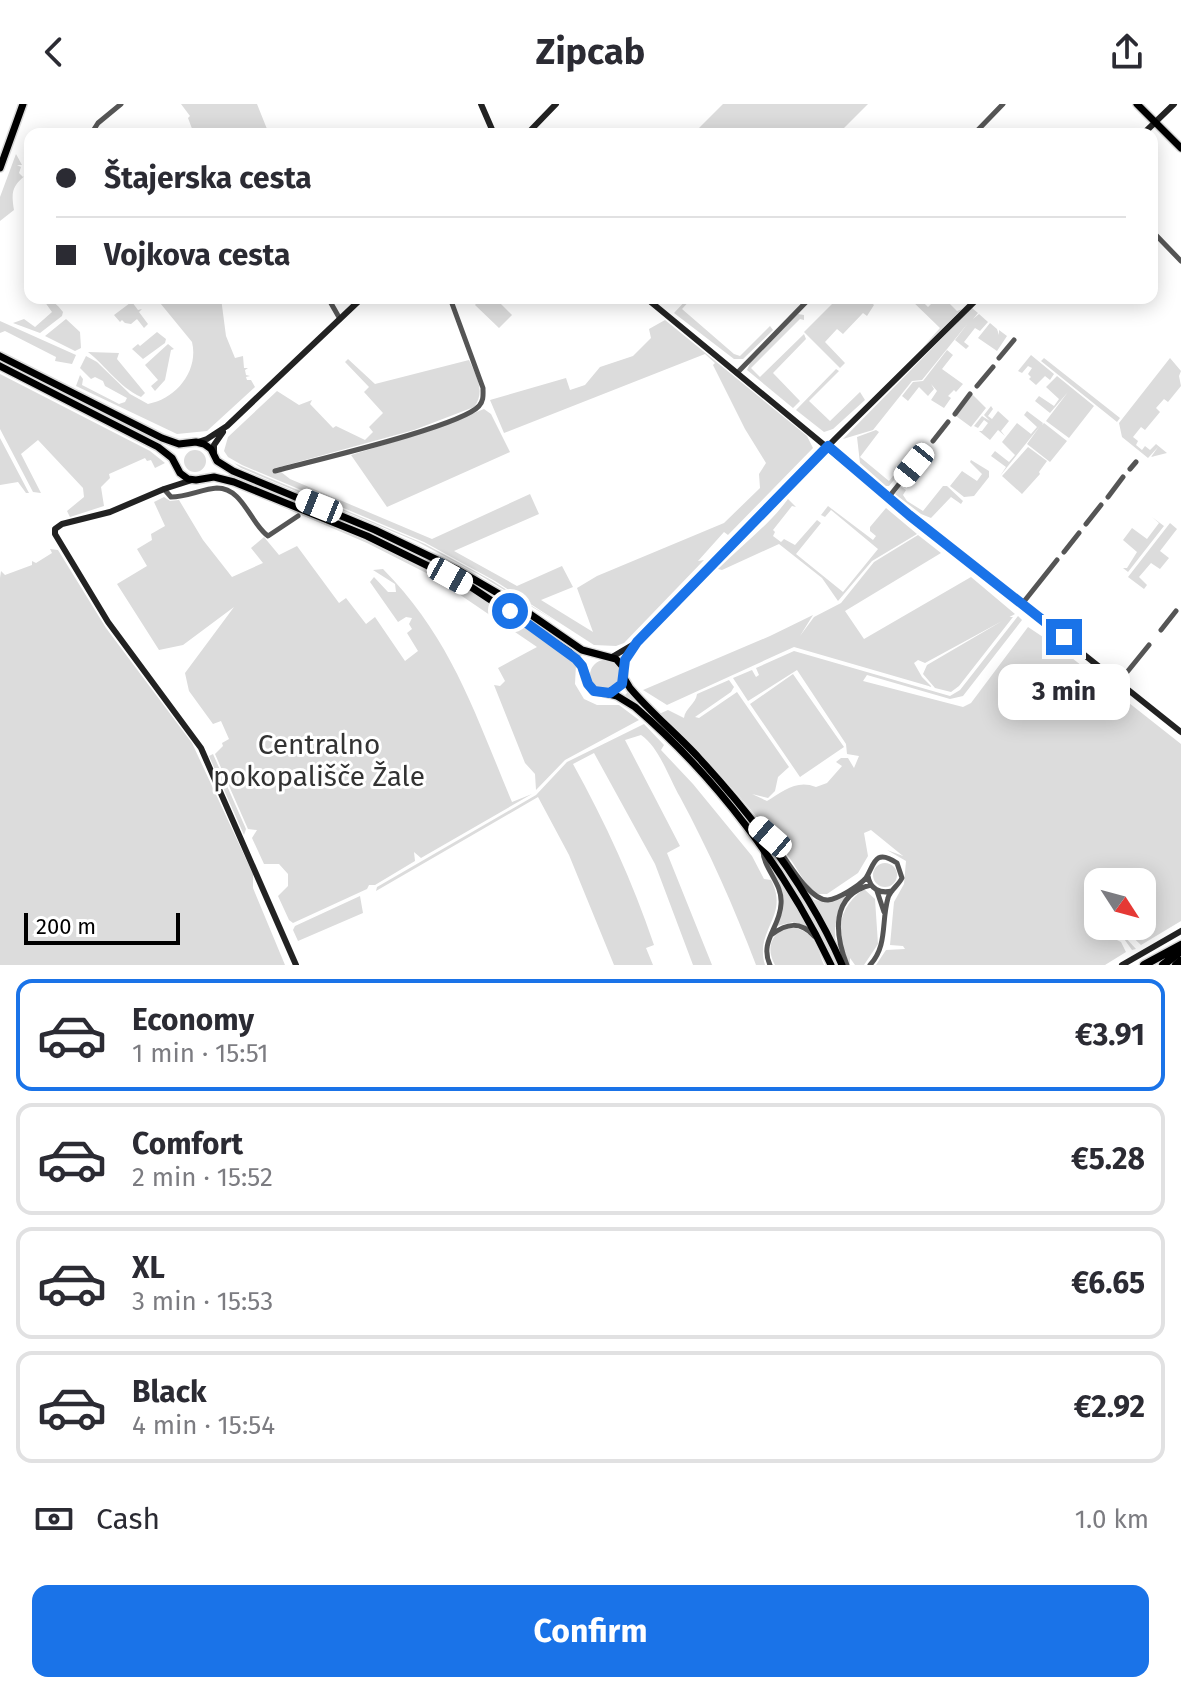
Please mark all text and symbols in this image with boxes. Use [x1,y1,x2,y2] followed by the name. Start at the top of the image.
[32,30,76,74] icon: back
[536,30,645,74] text: Zipcab
[1105,30,1149,74] icon: share
[104,160,312,196] text: Štajerska cesta
[104,237,291,273] text: Vojkova cesta
[890,439,938,491] car
[292,486,346,526] car
[423,554,477,598] car
[492,593,528,629] route start
[1046,619,1082,655] route end
[998,665,1130,721] callout: 3 min
[1032,676,1096,707] text: 3 min
[213,728,425,793] park label: Centralno pokopališče Žale
[744,812,796,862] car
[1084,868,1156,940] north arrow
[1084,868,1156,940] map controls
[24,909,180,945] scale bar
[36,913,96,940] text: 200 m
[36,999,108,1071] icon: car
[132,1002,254,1038] text: Economy
[1075,1017,1145,1053] text: €3.91
[132,1038,269,1069] text: 1 min · 15:51
[36,1123,108,1195] icon: car
[132,1126,243,1162] text: Comfort
[1071,1141,1145,1177] text: €5.28
[132,1162,273,1193] text: 2 min · 15:52
[36,1247,108,1319] icon: car
[132,1250,165,1286] text: XL
[1071,1265,1145,1301] text: €6.65
[132,1286,273,1317] text: 3 min · 15:53
[36,1371,108,1443] icon: car
[132,1374,207,1410] text: Black
[1074,1389,1145,1425] text: €2.92
[132,1410,275,1441] text: 4 min · 15:54
[32,1497,76,1541] icon: cash
[96,1501,160,1537] text: Cash
[1075,1504,1149,1535] text: 1.0 km
[32,1585,1149,1677] button: Confirm

